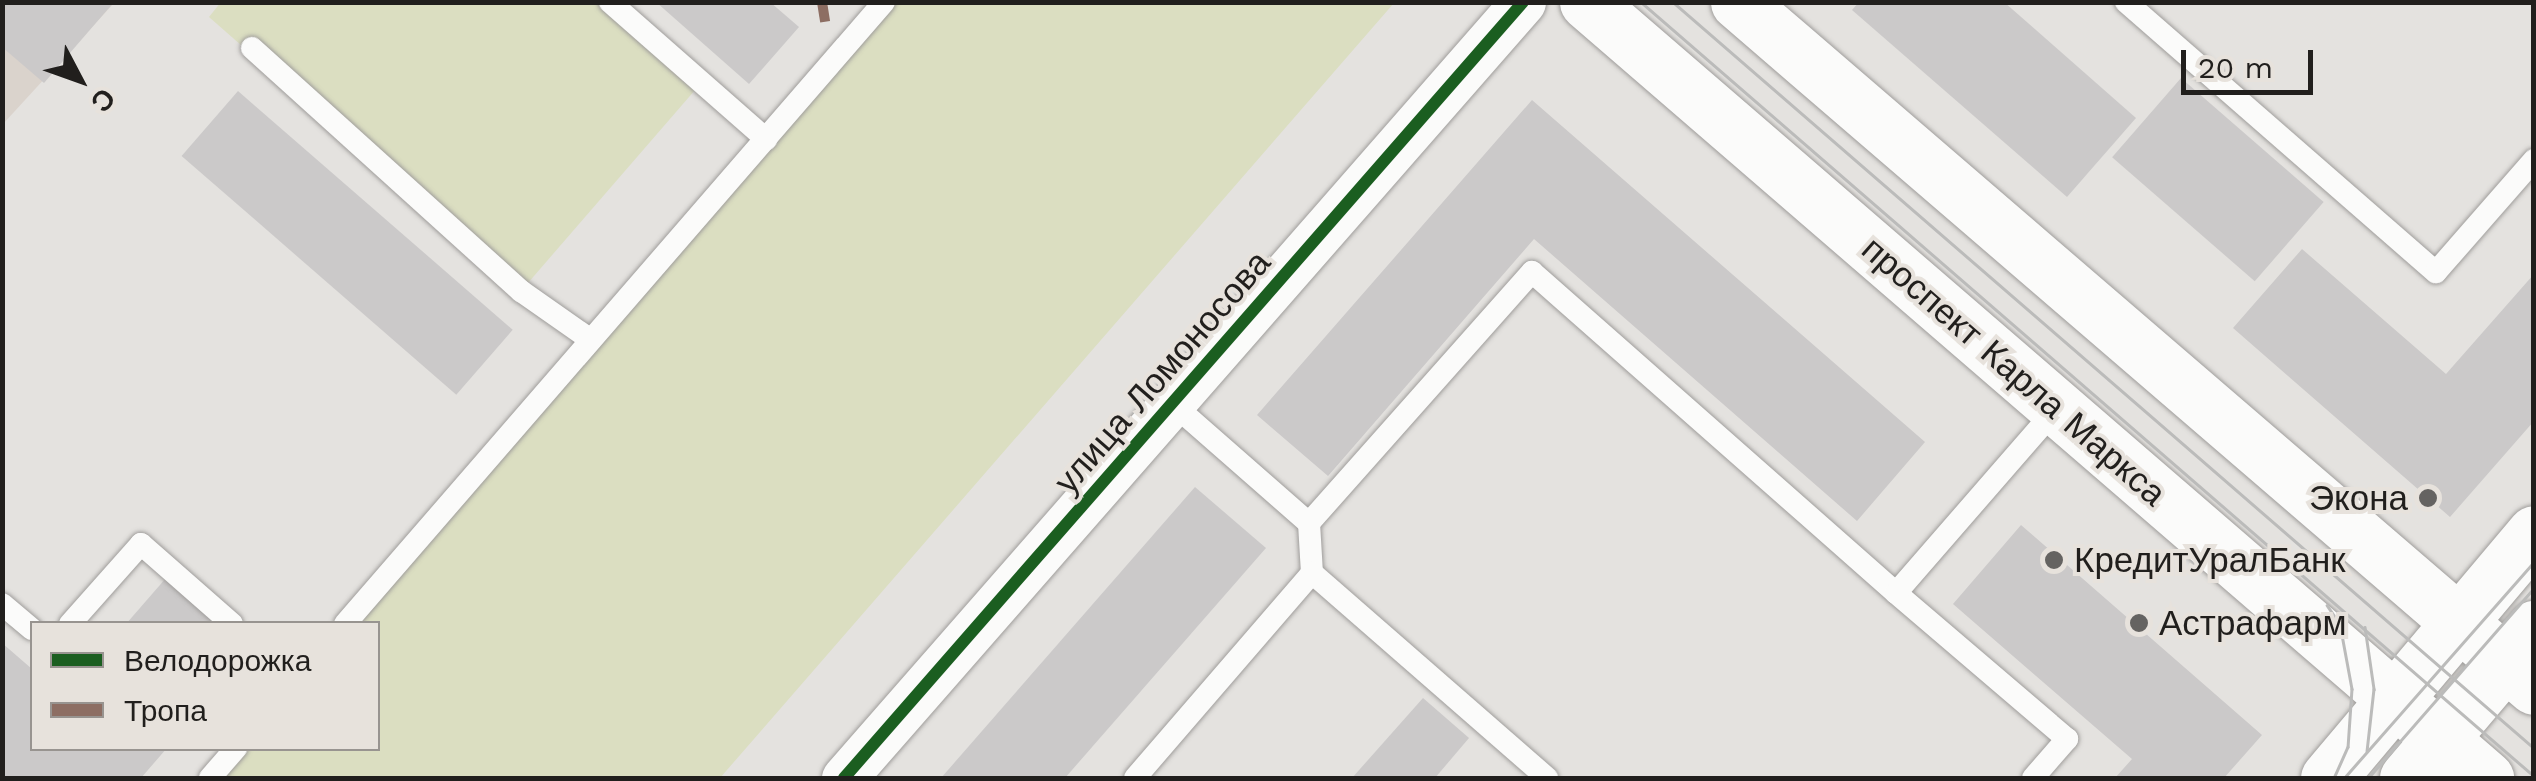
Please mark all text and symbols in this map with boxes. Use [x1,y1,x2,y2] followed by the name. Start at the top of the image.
[30,30,130,130] north arrow
[2186,30,2318,92] scale bar
[2198,50,2273,85] text: 20 m
[84,82,122,118] text: С
[1854,228,2174,514] street label: проспект Карла Маркса
[1045,242,1279,502] street label: улица Ломоносова
[2309,477,2408,519] place label: Экона
[2417,487,2439,509] marker: Экона
[2074,539,2346,581] place label: КредитУралБанк
[2043,549,2065,571] marker: КредитУралБанк
[2159,602,2347,644] place label: Астрафарм
[2128,612,2150,634] marker: Астрафарм
[30,621,380,751] legend
[124,643,311,678] text: Велодорожка
[124,693,207,728] text: Тропа

